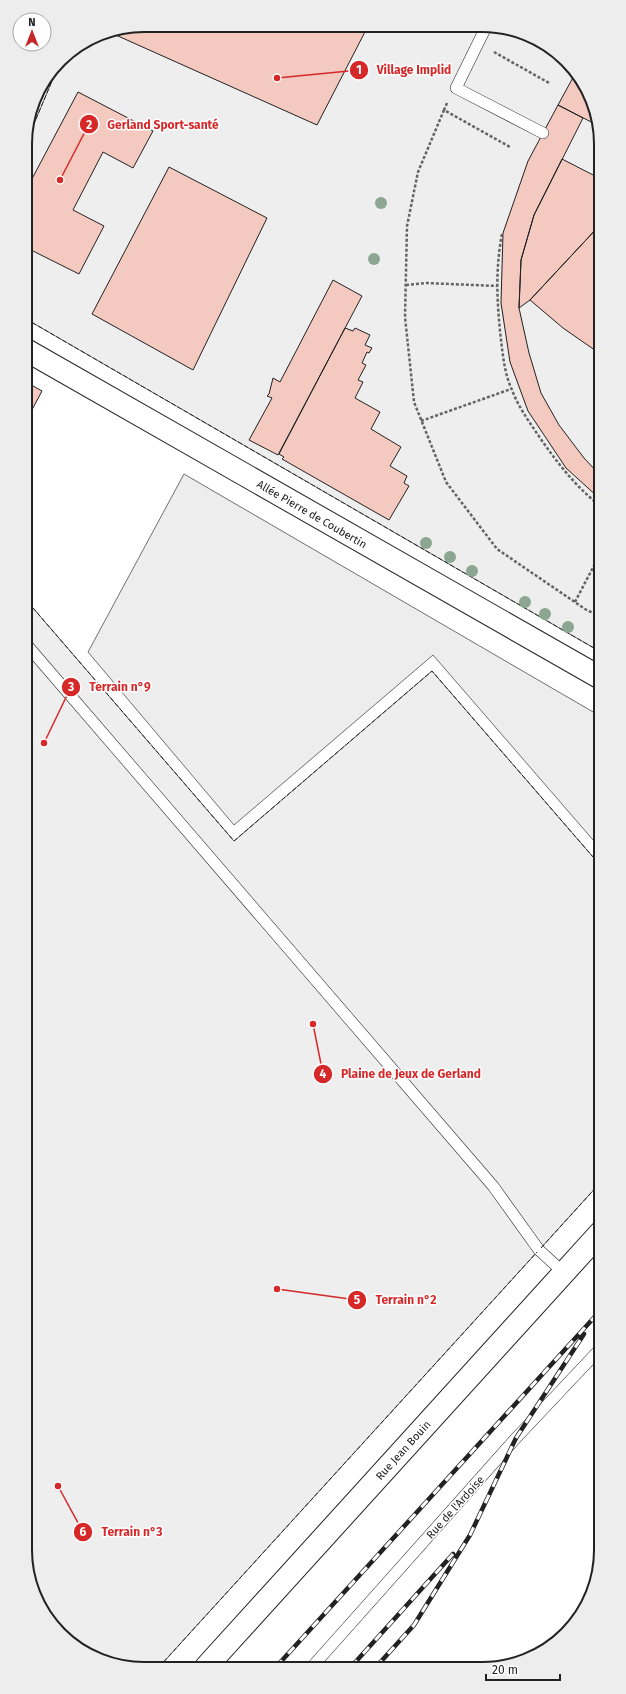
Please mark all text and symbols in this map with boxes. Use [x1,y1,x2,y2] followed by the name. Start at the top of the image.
[12,12,52,52] north arrow
[28,16,36,29] text: N
[349,58,459,82] callout: Village Implid
[356,63,362,77] text: 1
[376,63,451,77] text: Village Implid
[79,112,227,136] callout: Gerland Sport-santé
[86,118,92,132] text: 2
[107,118,219,132] text: Gerland Sport-santé
[254,478,369,551] street label: Allée Pierre de Coubertin
[61,675,158,699] callout: Terrain n°9
[67,680,74,694] text: 3
[89,680,151,694] text: Terrain n°9
[313,1062,489,1086] callout: Plaine de Jeux de Gerland
[320,1067,327,1081] text: 4
[341,1067,481,1081] text: Plaine de Jeux de Gerland
[347,1288,444,1312] callout: Terrain n°2
[354,1293,361,1307] text: 5
[376,1293,436,1307] text: Terrain n°2
[373,1418,434,1483] street label: Rue Jean Bouin
[424,1473,487,1541] street label: Rue de l'Ardoise
[73,1520,170,1544] callout: Terrain n°3
[80,1525,87,1539] text: 6
[102,1525,162,1539] text: Terrain n°3
[486,1656,560,1682] scale bar
[492,1663,518,1677] text: 20 m

